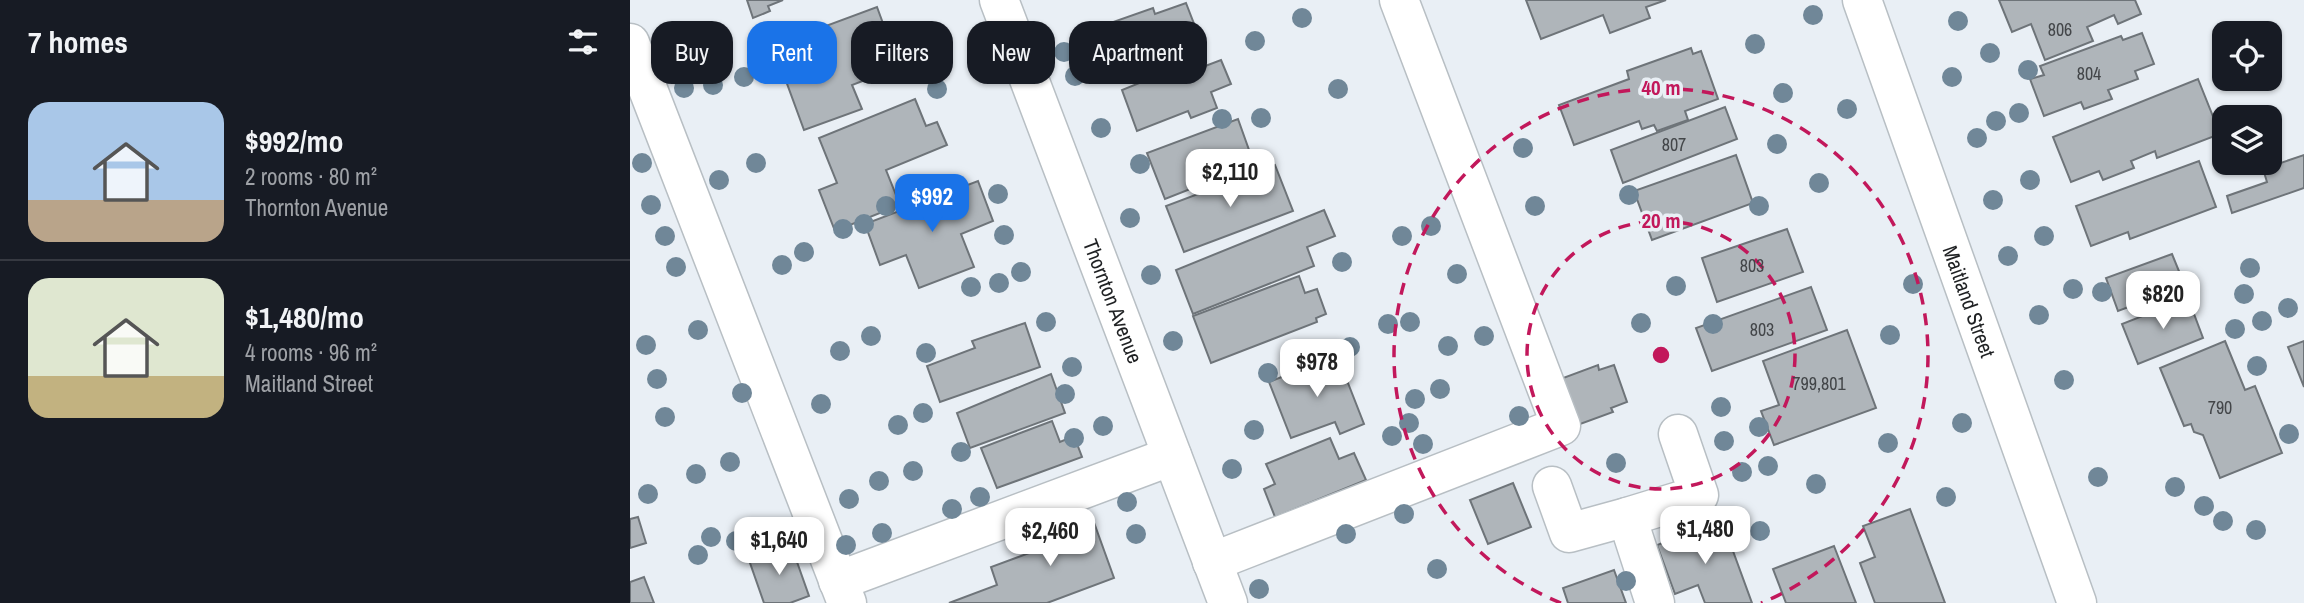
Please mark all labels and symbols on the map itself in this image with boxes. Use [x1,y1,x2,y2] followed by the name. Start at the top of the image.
[2048,17,2072,42] house number: 806
[2077,61,2101,86] house number: 804
[1641,73,1681,102] text: 40 m
[1662,132,1686,157] house number: 807
[1173,150,1287,209] pin: $2,110
[891,174,973,234] pin: $992
[1641,206,1681,235] text: 20 m
[1077,235,1150,367] street label: Thornton Avenue
[1936,242,2003,362] street label: Maitland Street
[1740,253,1764,278] house number: 803
[2122,272,2204,331] pin: $820
[1750,317,1774,342] house number: 803
[1276,340,1358,399] pin: $978
[1649,343,1673,367] centre of rings
[1792,371,1846,396] house number: 799,801
[2208,395,2232,420] house number: 790
[1648,506,1762,566] pin: $1,480
[993,508,1107,568] pin: $2,460
[722,518,836,577] pin: $1,640

